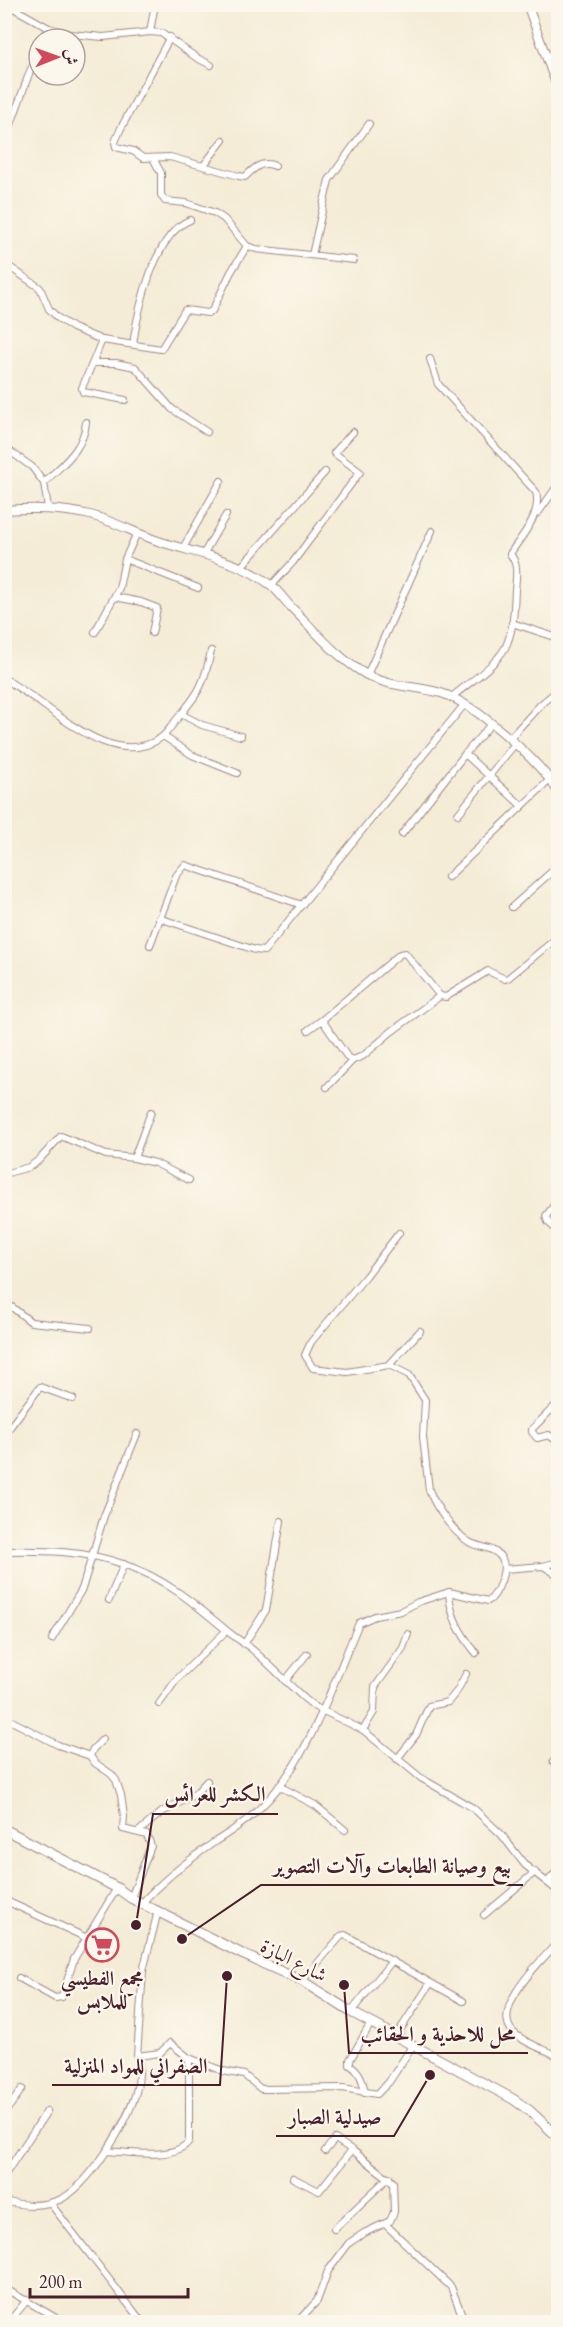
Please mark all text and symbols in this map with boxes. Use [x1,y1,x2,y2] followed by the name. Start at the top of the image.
[27,27,87,87] north arrow
[61,49,82,65] text: ش
[153,1775,278,1814] callout: الكشر للعرائس
[164,1780,266,1808] text: الكشر للعرائس
[261,1846,523,1885] callout: بيع وصيانة الطابعات وآلات التصوير
[271,1852,511,1885] text: بيع وصيانة الطابعات وآلات التصوير
[84,1927,120,1963] supermarket icon: مجمع الفطيسي للملابس
[254,1932,332,1992] street label: شارع البازة
[61,1965,143,2015] place label: مجمع الفطيسي للملابس
[349,2014,528,2053] callout: محل للاحذية و الحقائب
[361,2020,517,2049] text: محل للاحذية و الحقائب
[52,2046,220,2085] callout: الصفراني للمواد المنزلية
[64,2052,208,2084] text: الصفراني للمواد المنزلية
[276,2097,394,2136] callout: صيدلية الصبار
[286,2103,382,2130] text: صيدلية الصبار
[30,2261,188,2299] scale bar
[39,2270,83,2293] text: 200 m

